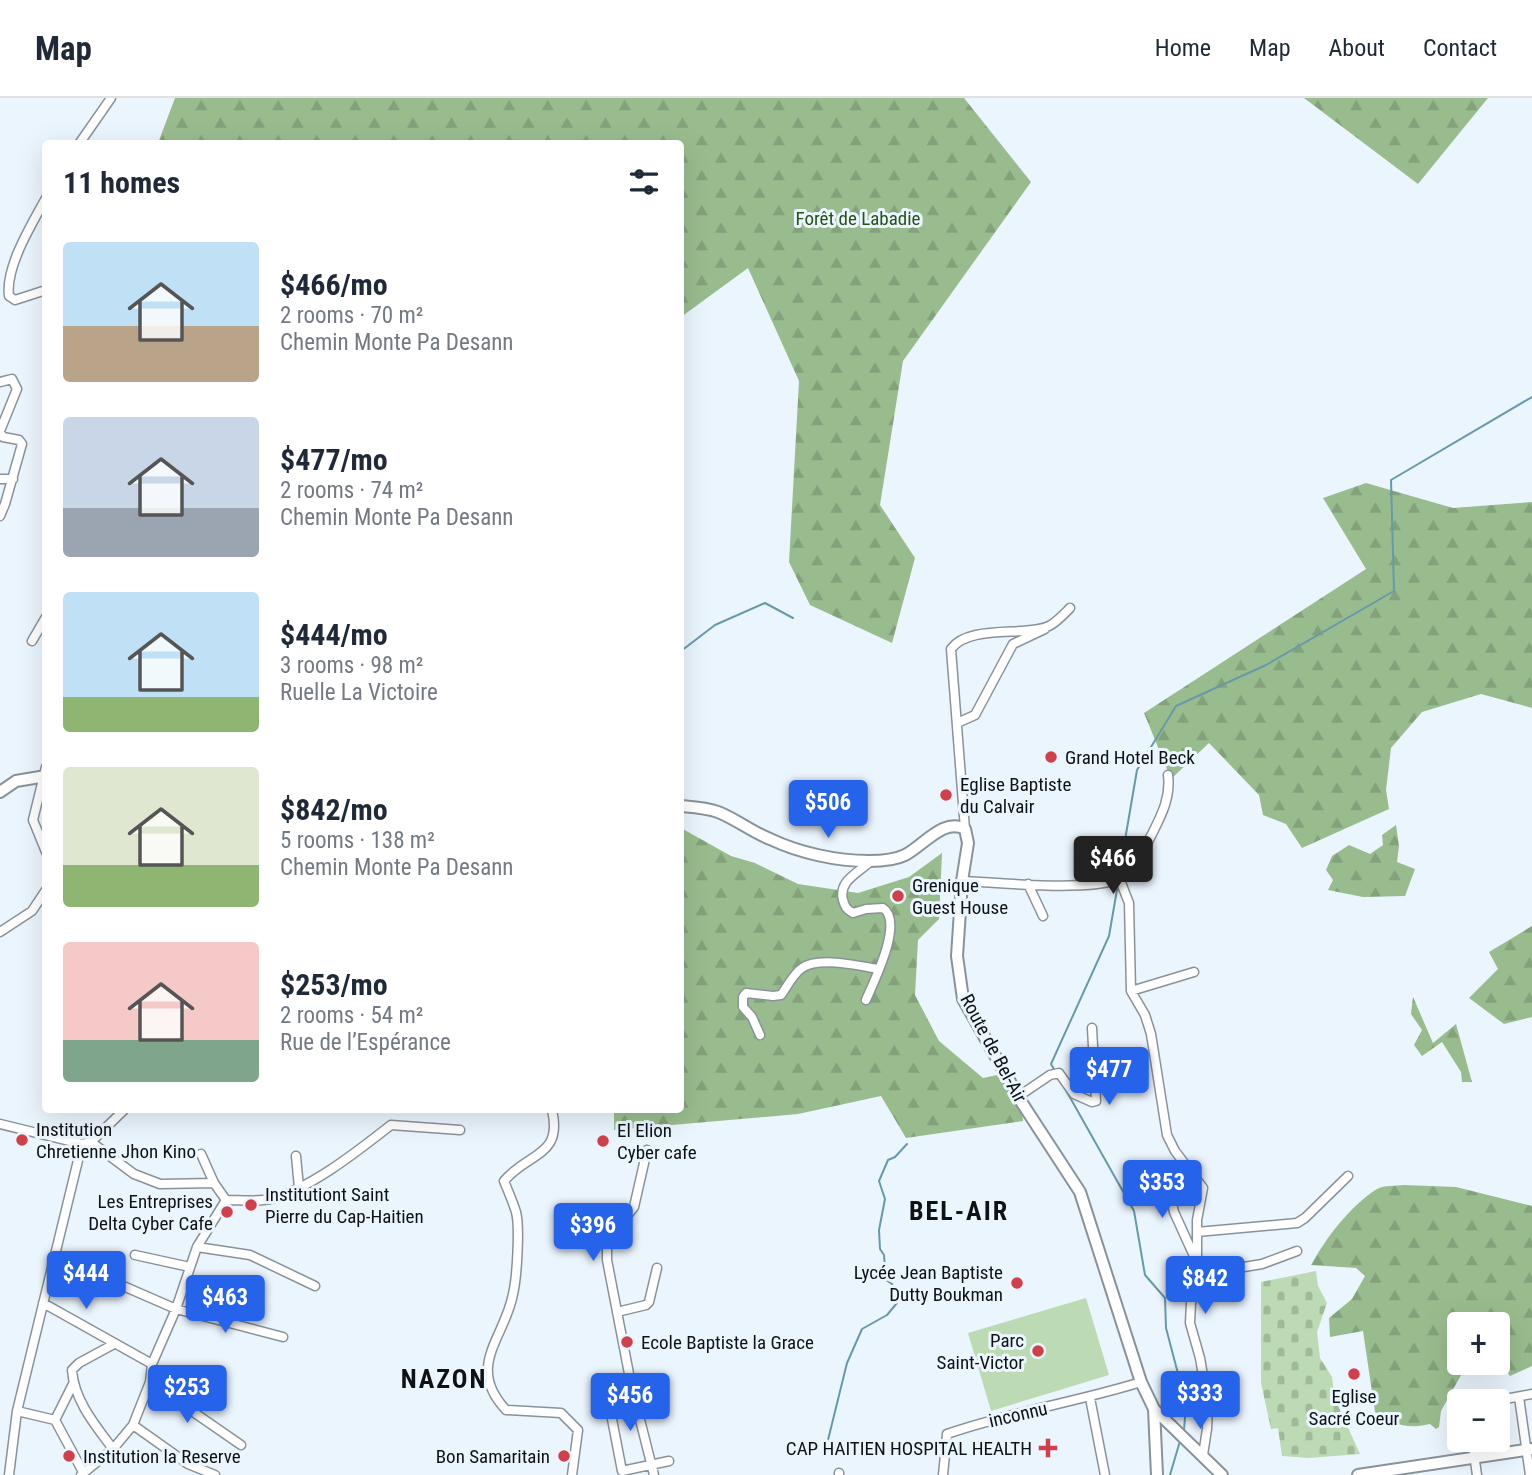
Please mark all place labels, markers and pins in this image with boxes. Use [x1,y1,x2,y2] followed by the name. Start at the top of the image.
[1065,746,1195,769] place label: Grand Hotel Beck
[1043,749,1059,765] marker: Grand Hotel Beck
[960,773,1071,818] place label: Eglise Baptiste du Calvair
[787,780,869,840] pin: $506
[938,787,954,803] marker: Eglise Baptiste du Calvair
[1072,836,1154,896] pin: $466
[912,874,1008,919] place label: Grenique Guest House
[890,888,906,904] marker: Grenique Guest House
[1068,1048,1150,1107] pin: $477
[36,1118,196,1163] place label: Institution Chretienne Jhon Kino
[617,1119,697,1164] place label: El Elion Cyber cafe
[14,1132,30,1148] marker: Institution Chretienne Jhon Kino
[595,1133,611,1149] marker: El Elion Cyber cafe
[1121,1160,1203,1220] pin: $353
[265,1183,424,1228] place label: Institutiont Saint Pierre du Cap-Haitien
[88,1190,213,1235] place label: Les Entreprises Delta Cyber Cafe
[243,1197,259,1213] marker: Institutiont Saint Pierre du Cap-Haitien
[219,1204,235,1220] marker: Les Entreprises Delta Cyber Cafe
[552,1204,634,1263] pin: $396
[45,1252,127,1311] pin: $444
[1164,1256,1246,1316] pin: $842
[854,1261,1003,1306] place label: Lycée Jean Baptiste Dutty Boukman
[1009,1275,1025,1291] marker: Lycée Jean Baptiste Dutty Boukman
[184,1276,266,1335] pin: $463
[937,1329,1024,1374] place label: Parc Saint-Victor
[641,1331,814,1354] place label: Ecole Baptiste la Grace
[619,1334,635,1350] marker: Ecole Baptiste la Grace
[1030,1343,1046,1359] marker: Parc Saint-Victor
[146,1366,228,1425] pin: $253
[1346,1366,1362,1382] marker: Eglise Sacré Coeur
[1159,1372,1241,1431] pin: $333
[589,1374,671,1433] pin: $456
[1309,1385,1400,1430] place label: Eglise Sacré Coeur
[786,1437,1032,1460] place label: CAP HAITIEN HOSPITAL HEALTH
[1038,1438,1058,1458] marker: CAP HAITIEN HOSPITAL HEALTH
[83,1445,241,1468] place label: Institution la Reserve
[436,1445,550,1468] place label: Bon Samaritain
[61,1448,77,1464] marker: Institution la Reserve
[556,1448,572,1464] marker: Bon Samaritain

